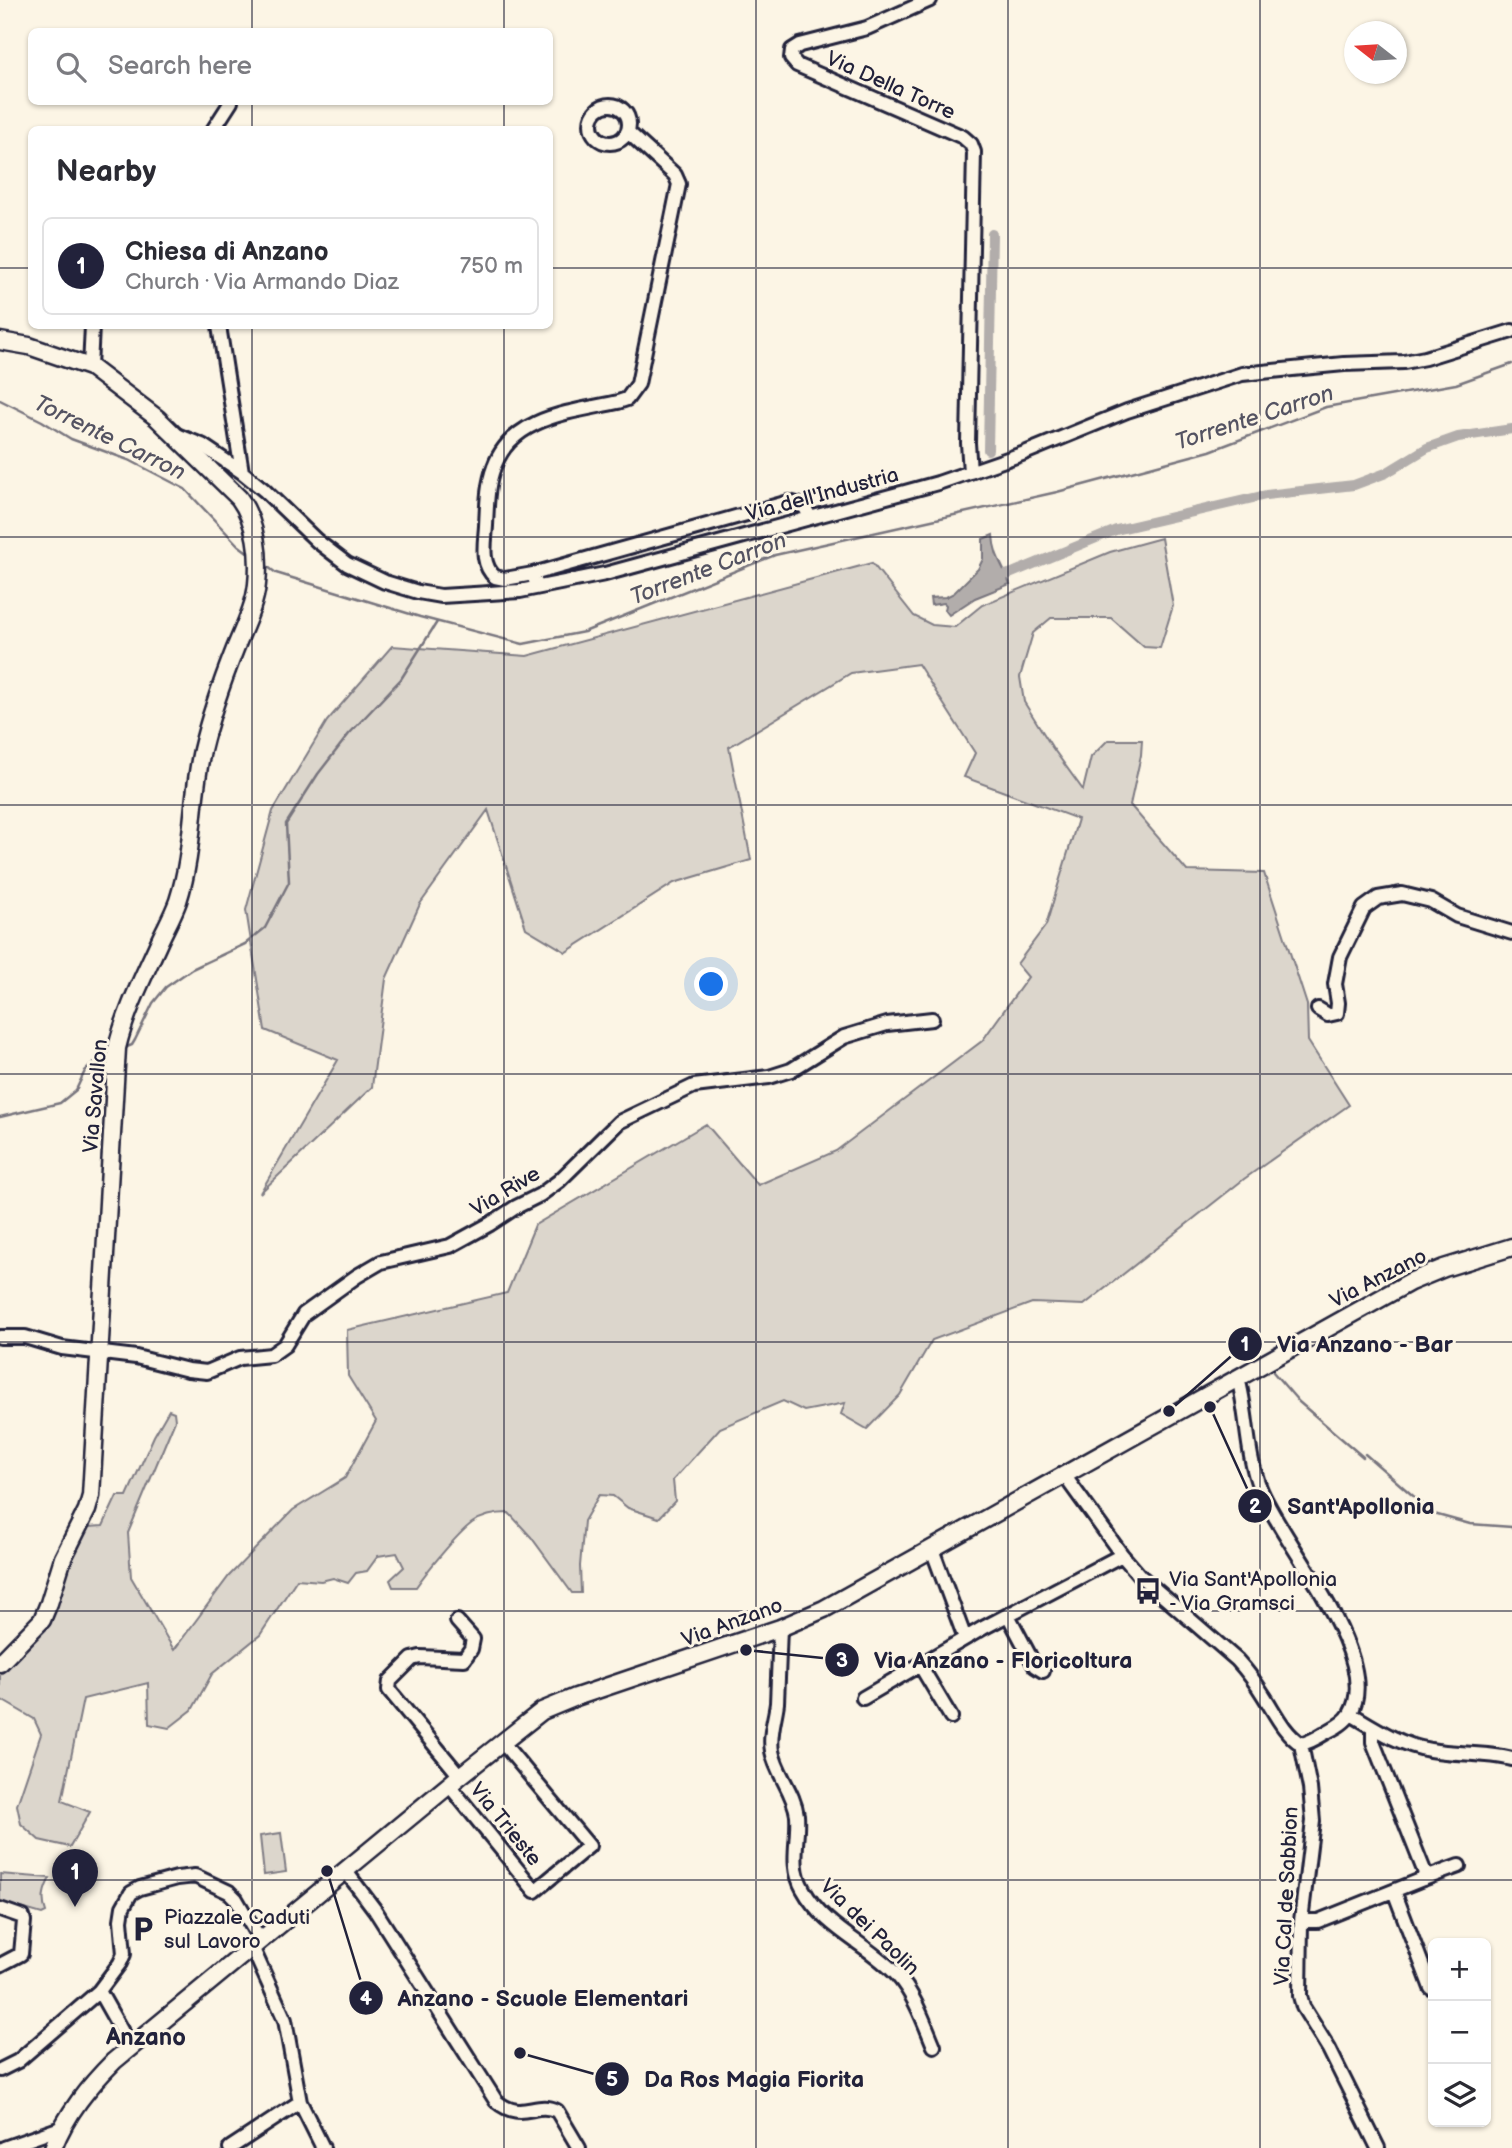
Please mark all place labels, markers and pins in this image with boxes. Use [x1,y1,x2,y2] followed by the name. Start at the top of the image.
[1228,1322,1467,1366] callout: Via Anzano - Bar
[1238,1484,1449,1528] callout: Sant'Apollonia
[1169,1567,1337,1616] place label: Via Sant'Apollonia - Via Gramsci
[1133,1576,1163,1606] bus stop icon: Via Sant'Apollonia - Via Gramsci
[825,1638,1146,1682] callout: Via Anzano - Floricoltura
[52,1849,98,1907] pin: 1
[164,1905,310,1954] place label: Piazzale Caduti sul Lavoro
[128,1914,158,1944] parking icon: Piazzale Caduti sul Lavoro
[348,1976,702,2020] callout: Anzano - Scuole Elementari
[595,2057,878,2101] callout: Da Ros Magia Fiorita

